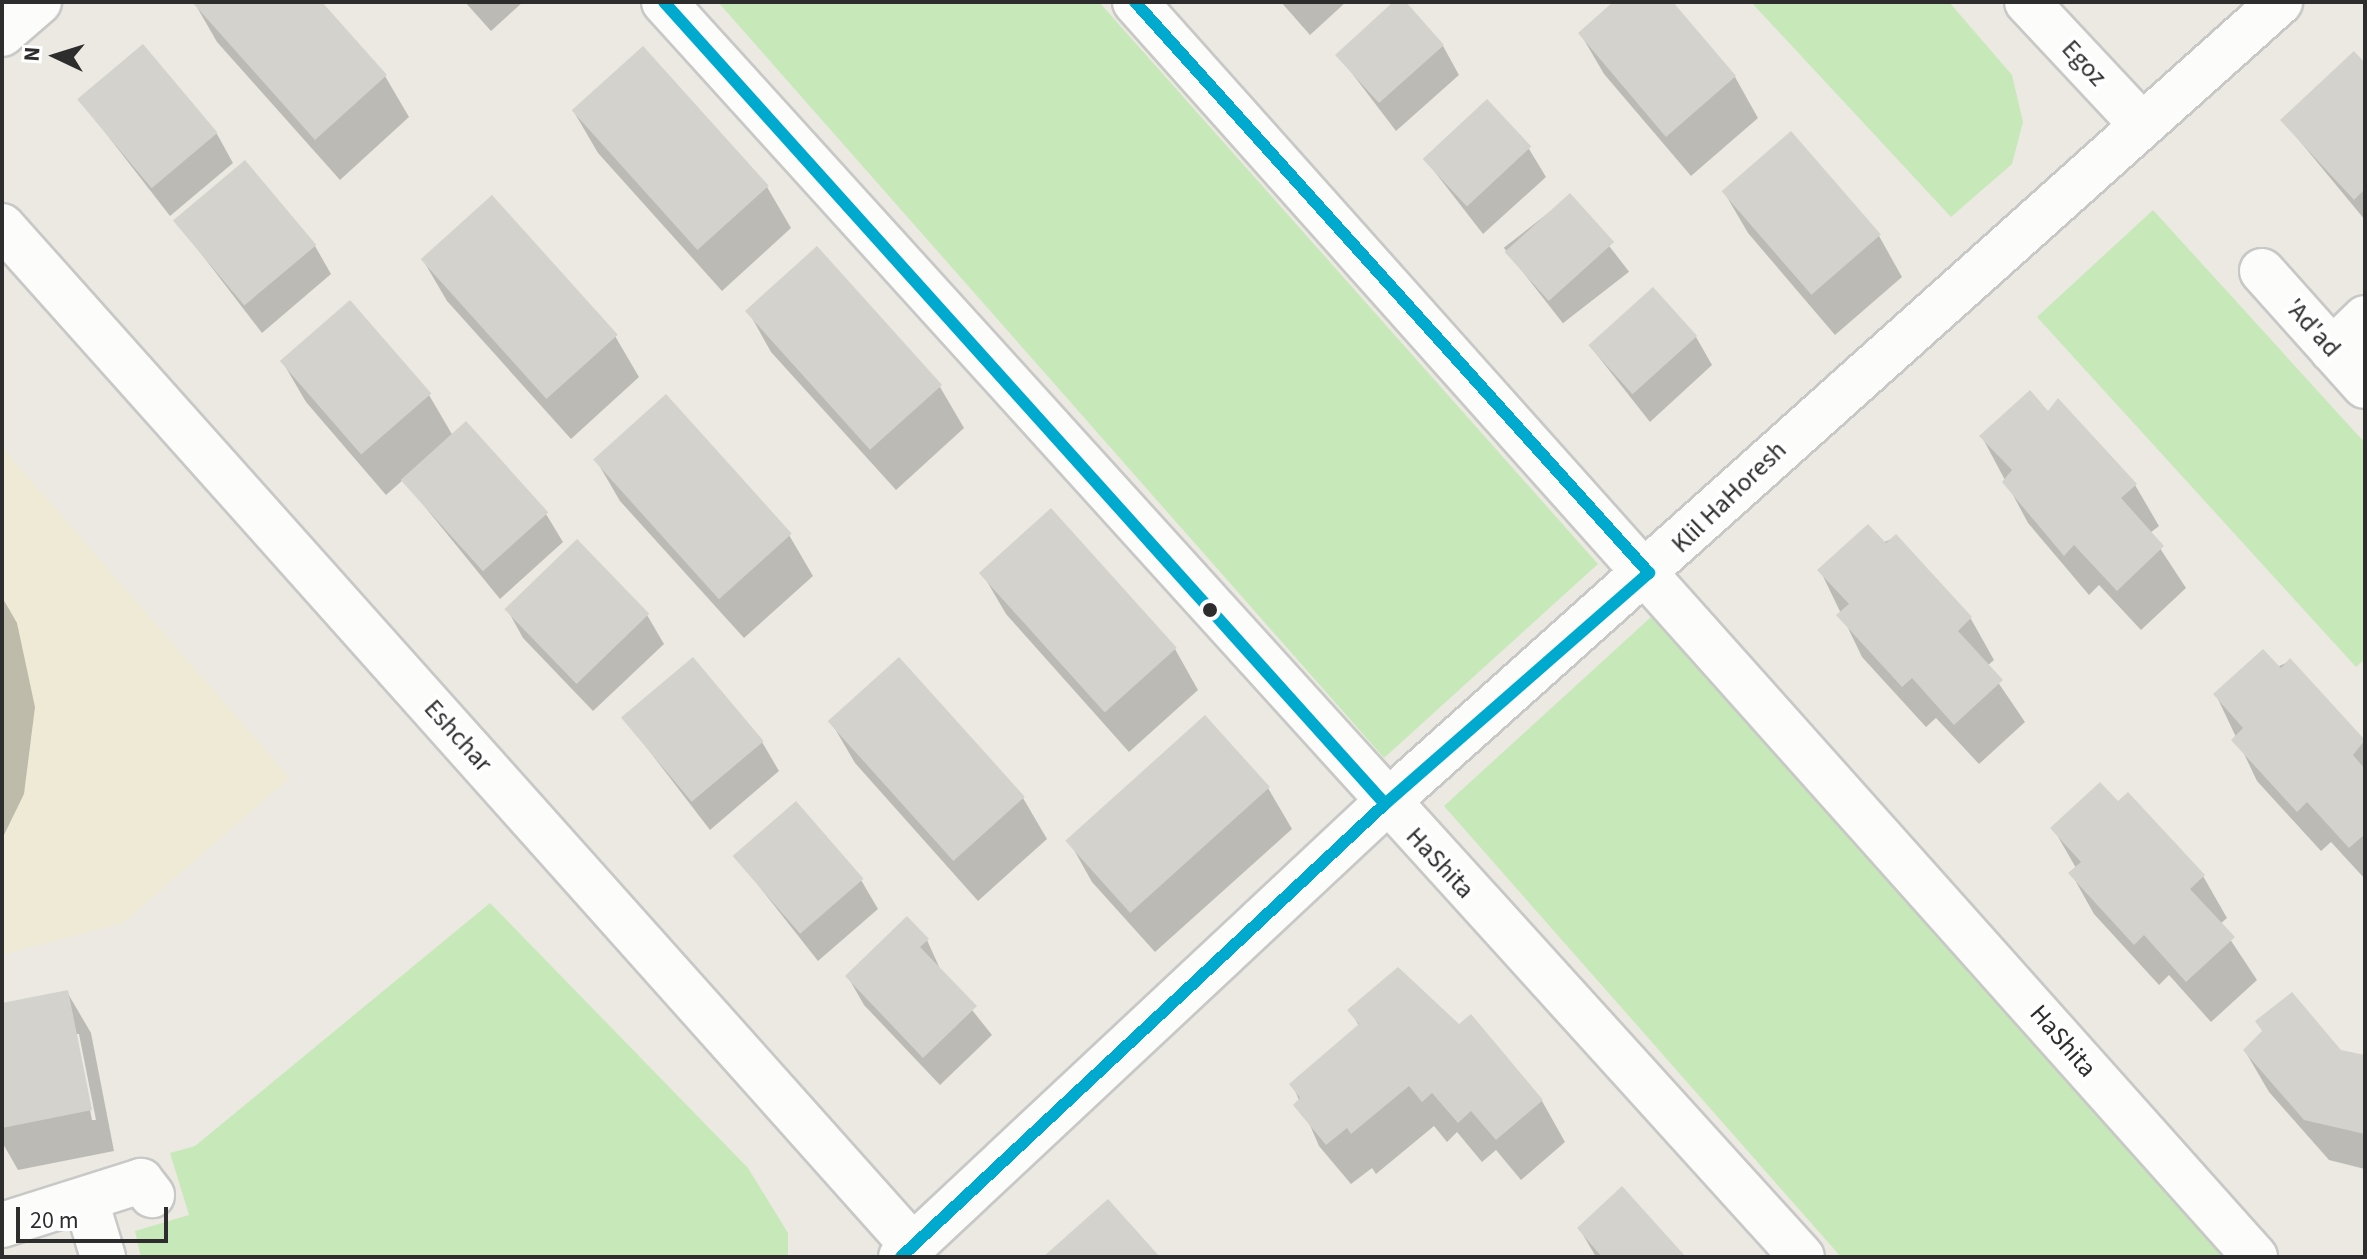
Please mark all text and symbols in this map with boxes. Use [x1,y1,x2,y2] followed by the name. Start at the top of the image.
[16,16,96,96] north arrow
[2055,34,2113,92] street label: Egoz
[16,46,49,63] text: N
[2279,292,2347,364] street label: 'Ad'ad
[1665,434,1793,560] street label: Klil HaHoresh
[1202,602,1218,618] unlabelled marker
[417,693,499,779] street label: Eshchar
[1399,821,1481,905] street label: HaShita
[2023,998,2103,1084] street label: HaShita
[20,1191,172,1241] scale bar
[30,1203,79,1238] text: 20 m

